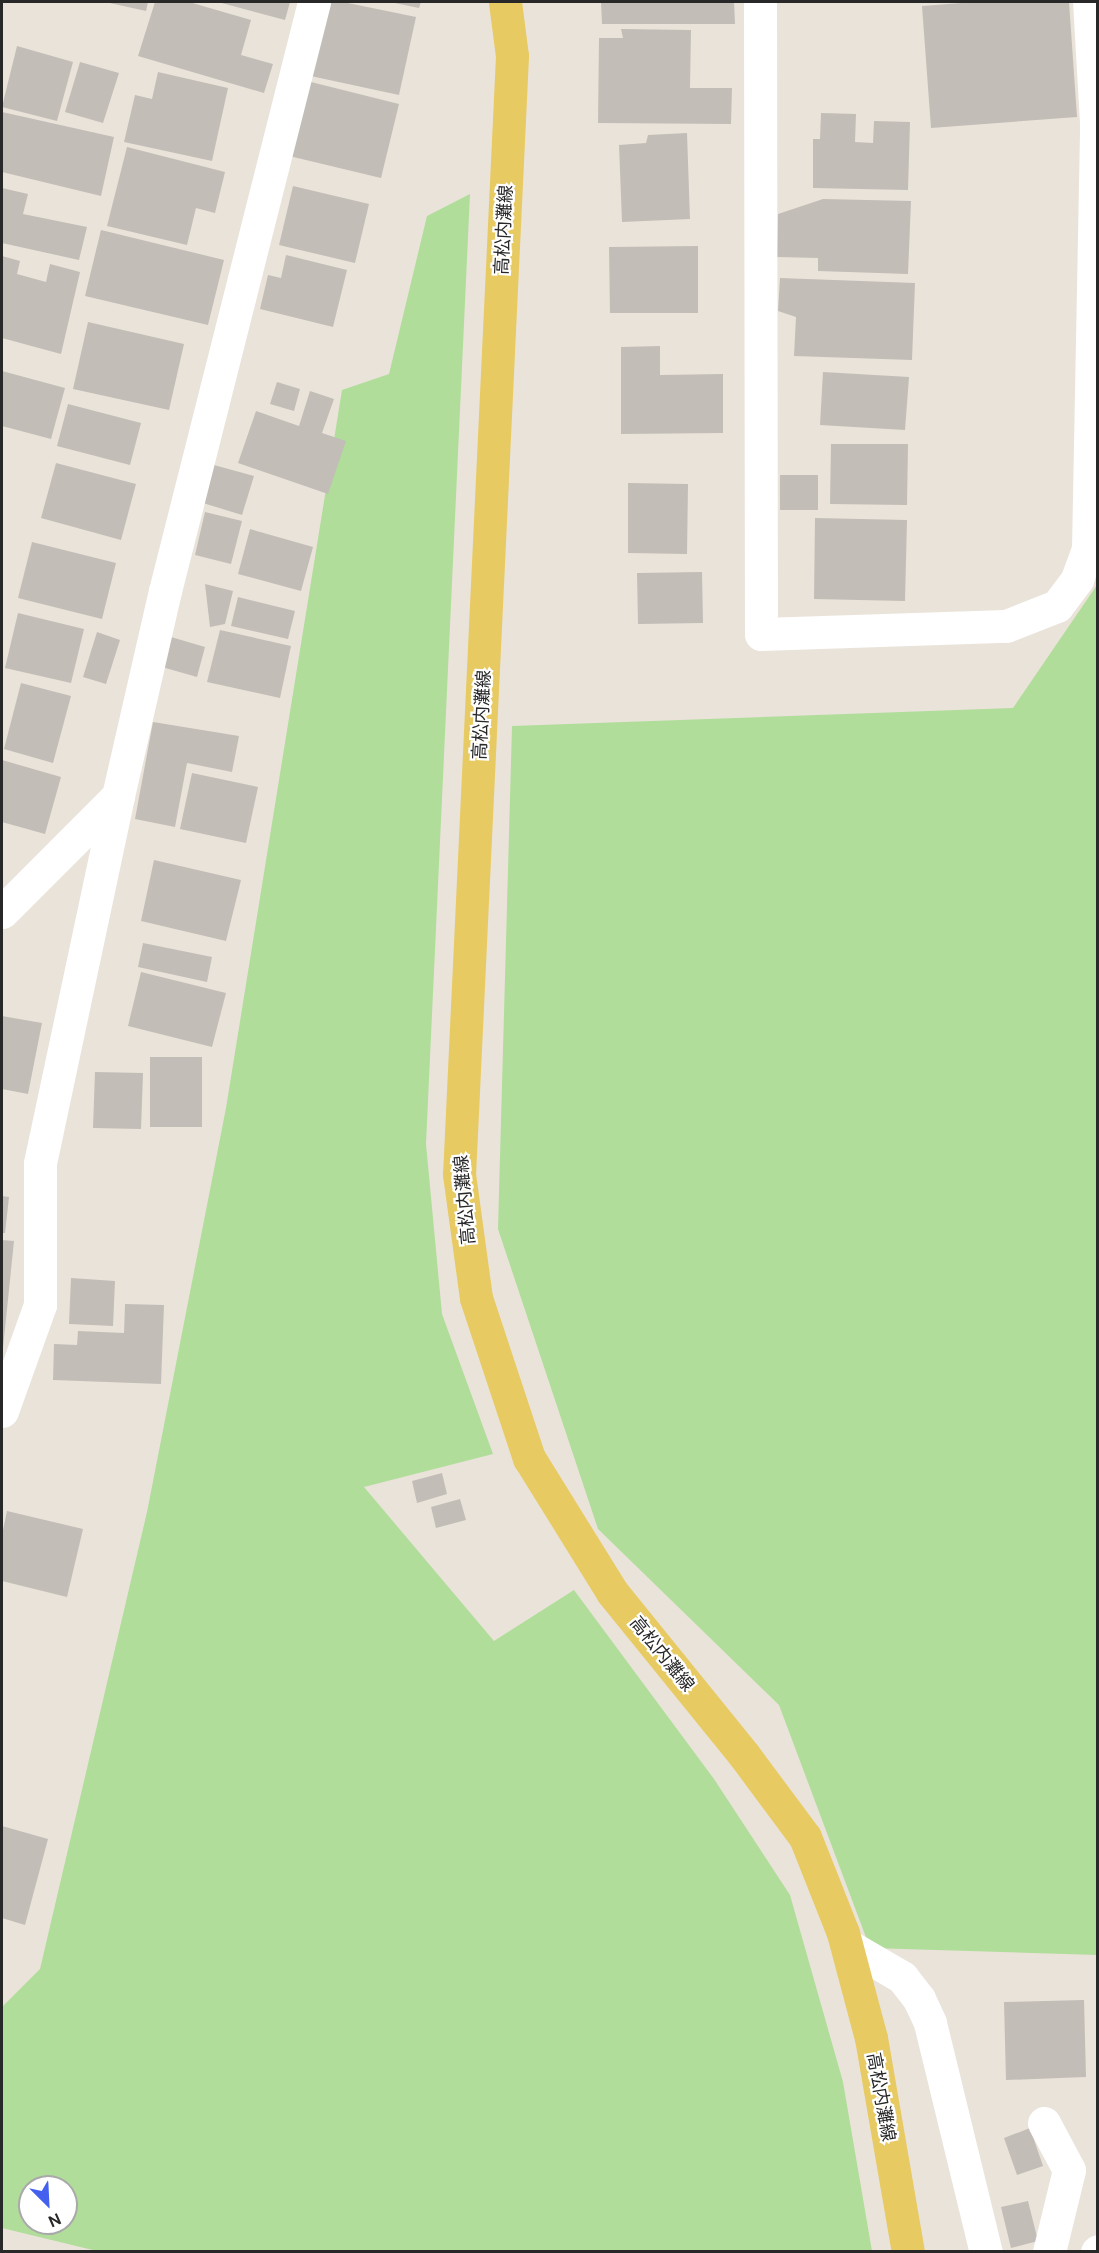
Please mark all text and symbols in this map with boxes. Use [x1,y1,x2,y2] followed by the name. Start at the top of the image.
[491,184,517,276] street label: 高松内灘線
[469,669,495,761] street label: 高松内灘線
[450,1154,480,1246] street label: 高松内灘線
[625,1612,699,1696] street label: 高松内灘線
[863,2051,899,2143] street label: 高松内灘線
[18,2175,78,2235] north arrow
[45,2208,64,2232] text: N

